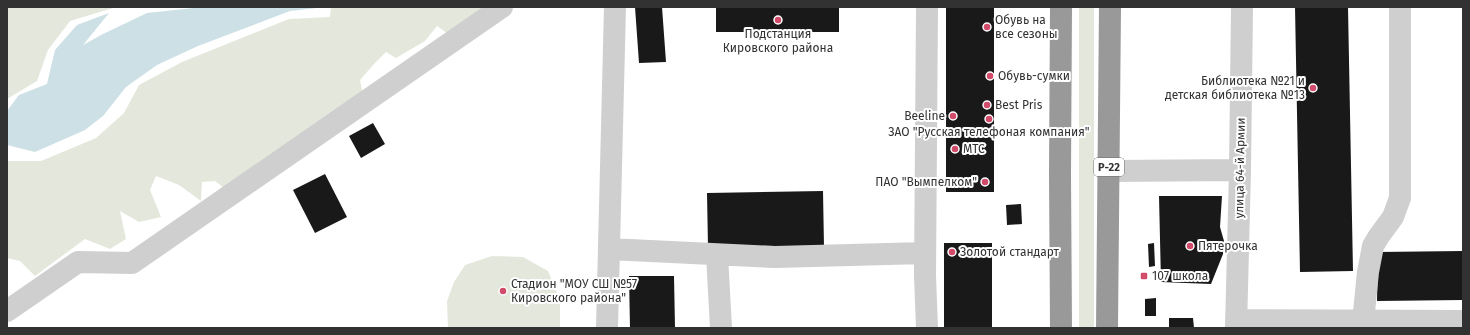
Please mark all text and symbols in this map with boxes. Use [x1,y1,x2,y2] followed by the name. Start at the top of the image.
[995,13,1058,41] place label: Обувь на все сезоны
[773,15,783,25] marker: Подстанция Кировского района
[982,22,992,32] marker: Обувь на все сезоны
[723,27,833,55] place label: Подстанция Кировского района
[998,69,1070,83] place label: Обувь-сумки
[985,71,995,81] marker: Обувь-сумки
[1165,74,1305,102] place label: Библиотека №21 и детская библиотека №13
[1308,83,1318,93] marker: Библиотека №21 и детская библиотека №13
[995,98,1043,112] place label: Best Pris
[982,100,992,110] marker: Best Pris
[904,109,945,123] place label: Beeline
[948,111,958,121] marker: Beeline
[984,114,994,124] marker: ЗАО "Русская телефоная компания"
[1232,117,1248,219] street label: улица 64-й Армии
[888,125,1090,139] place label: ЗАО "Русская телефоная компания"
[963,142,985,156] place label: МТС
[950,144,960,154] marker: МТС
[1094,158,1124,176] road number: Р-22
[875,175,977,189] place label: ПАО "Вымпелком"
[980,177,990,187] marker: ПАО "Вымпелком"
[1198,239,1258,253] place label: Пятерочка
[1185,241,1195,251] marker: Пятерочка
[960,245,1060,259] place label: Золотой стандарт
[947,247,957,257] marker: Золотой стандарт
[1152,269,1208,283] place label: 107 школа
[1139,271,1149,281] marker: 107 школа
[511,277,637,305] place label: Стадион "МОУ СШ №57 Кировского района"
[498,286,508,296] marker: Стадион "МОУ СШ №57 Кировского района"

